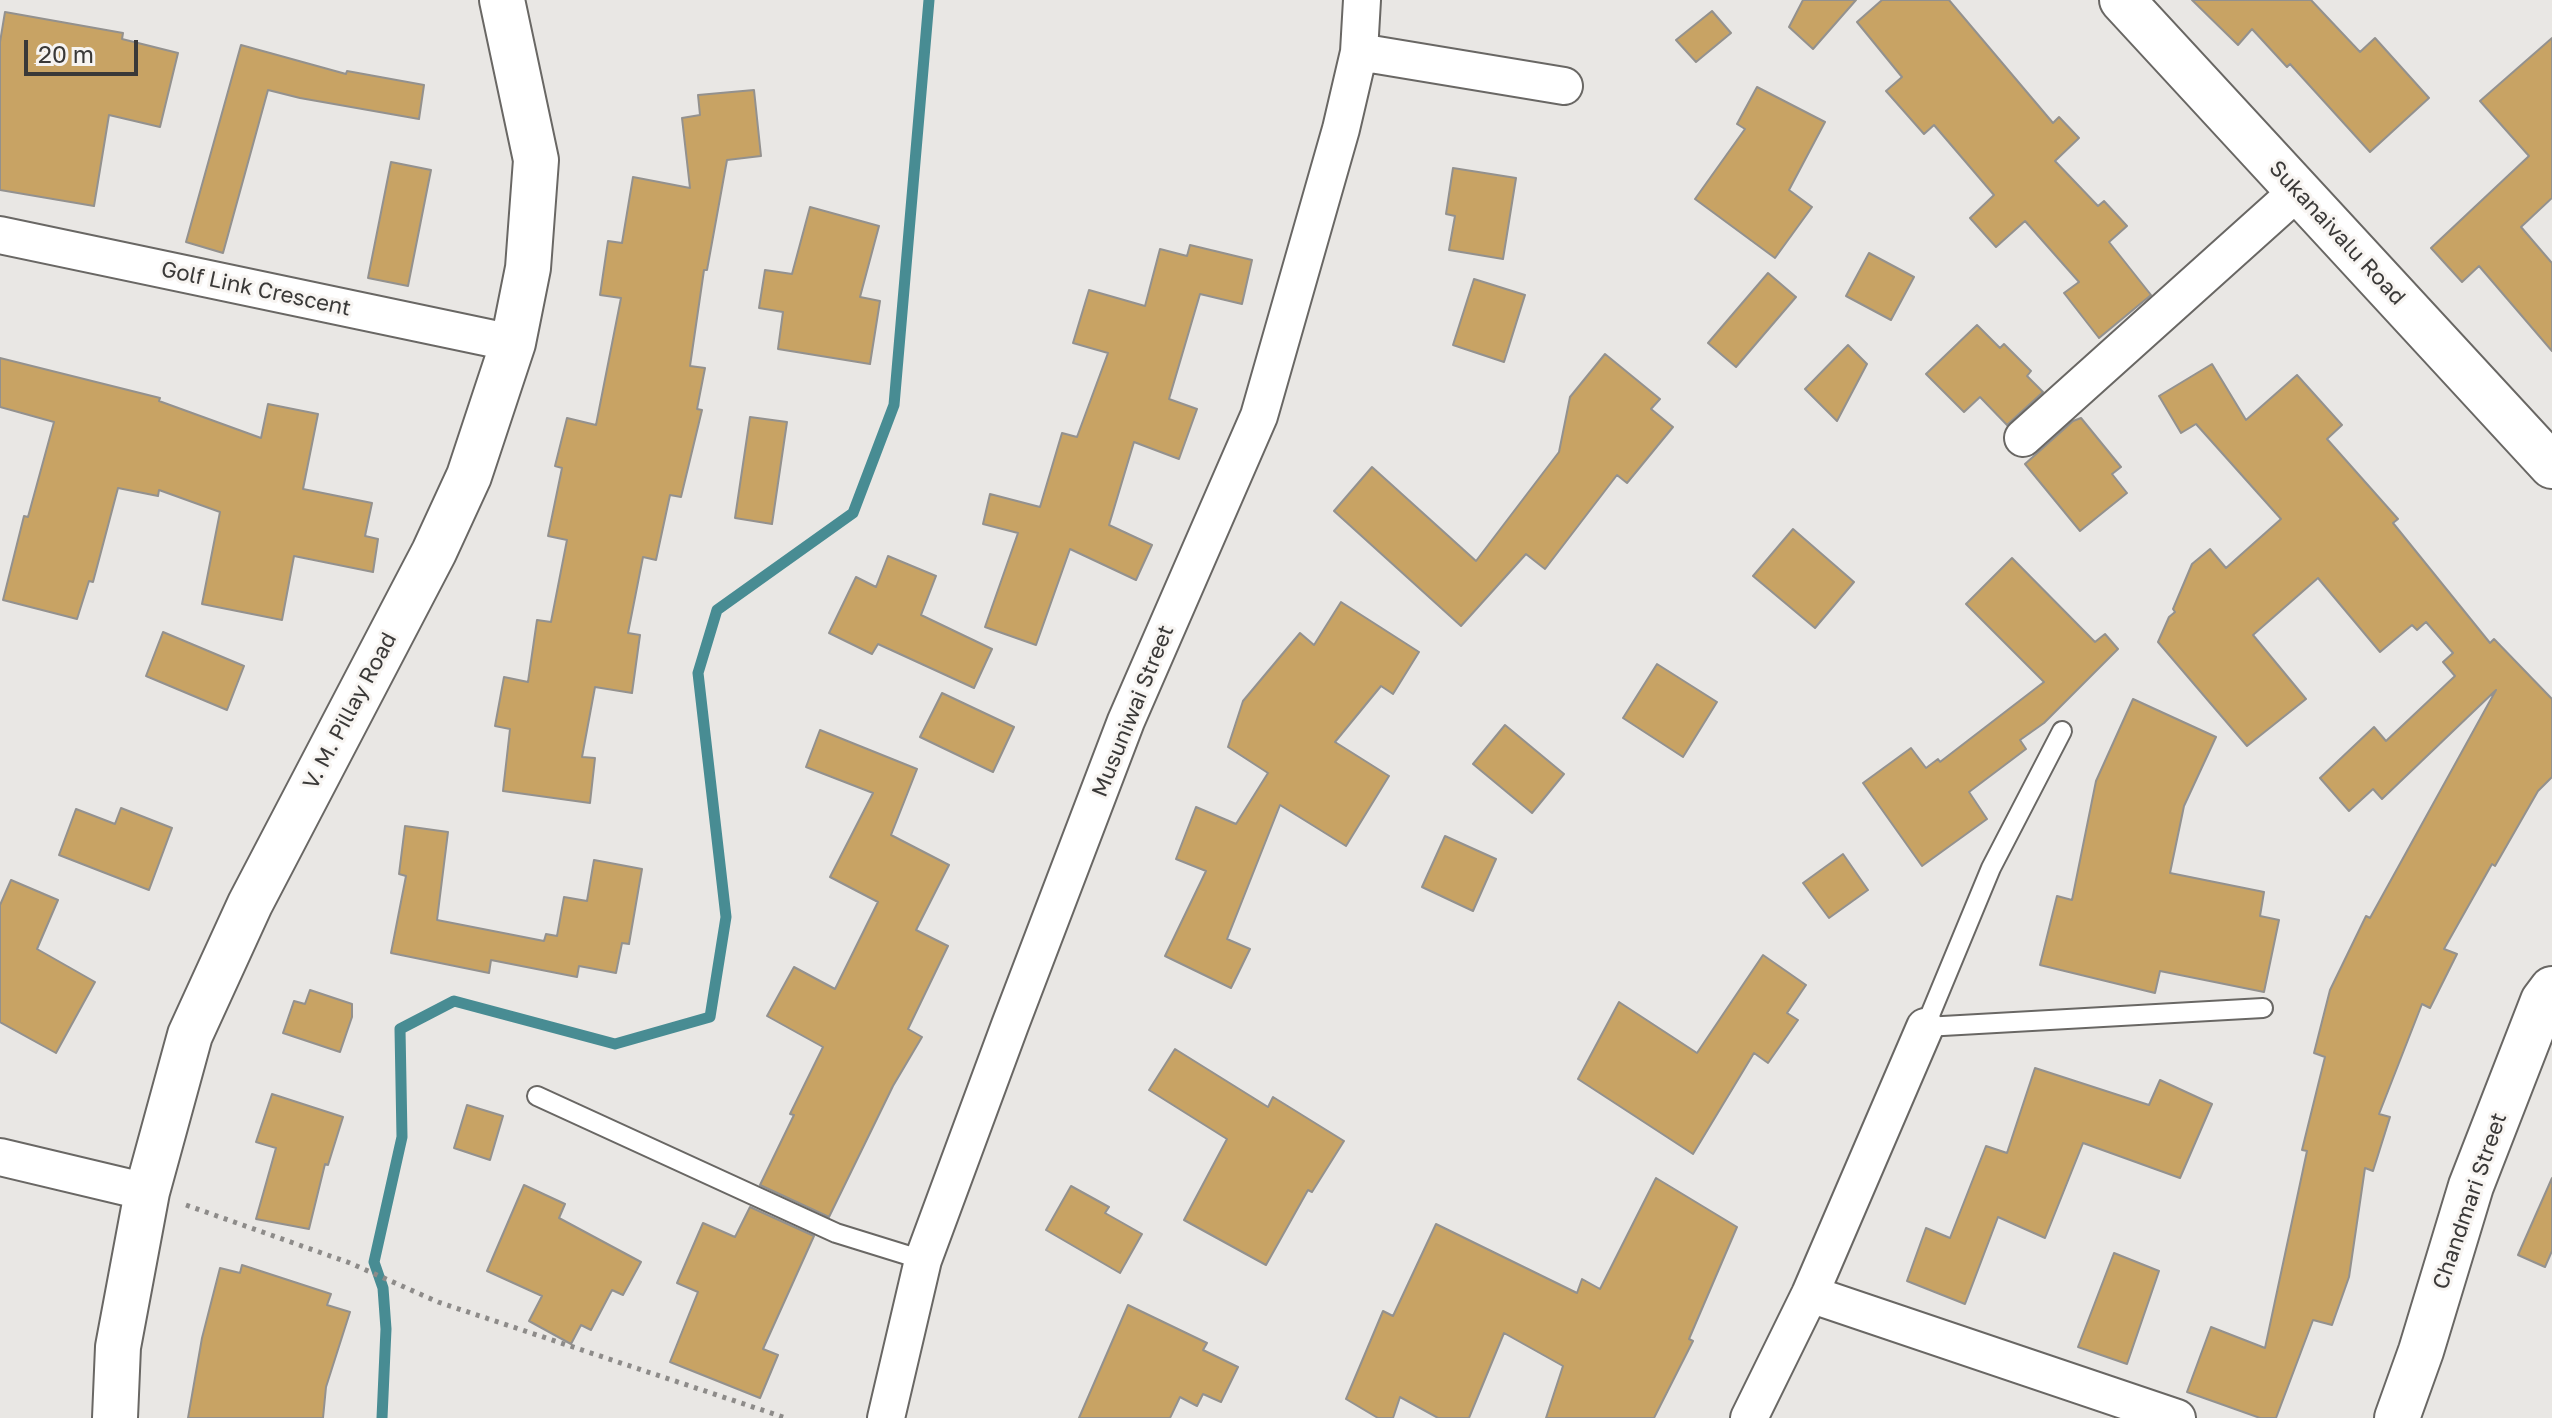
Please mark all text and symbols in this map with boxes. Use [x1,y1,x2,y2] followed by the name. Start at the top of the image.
[28,24,142,74] scale bar
[38,39,94,68] text: 20 m
[2263,155,2411,311] street label: Sukanaivalu Road
[159,256,353,322] street label: Golf Link Crescent
[1086,621,1180,801] street label: Musuniwai Street
[298,628,402,794] street label: V. M. Pillay Road
[2427,1109,2513,1293] street label: Chandmari Street

